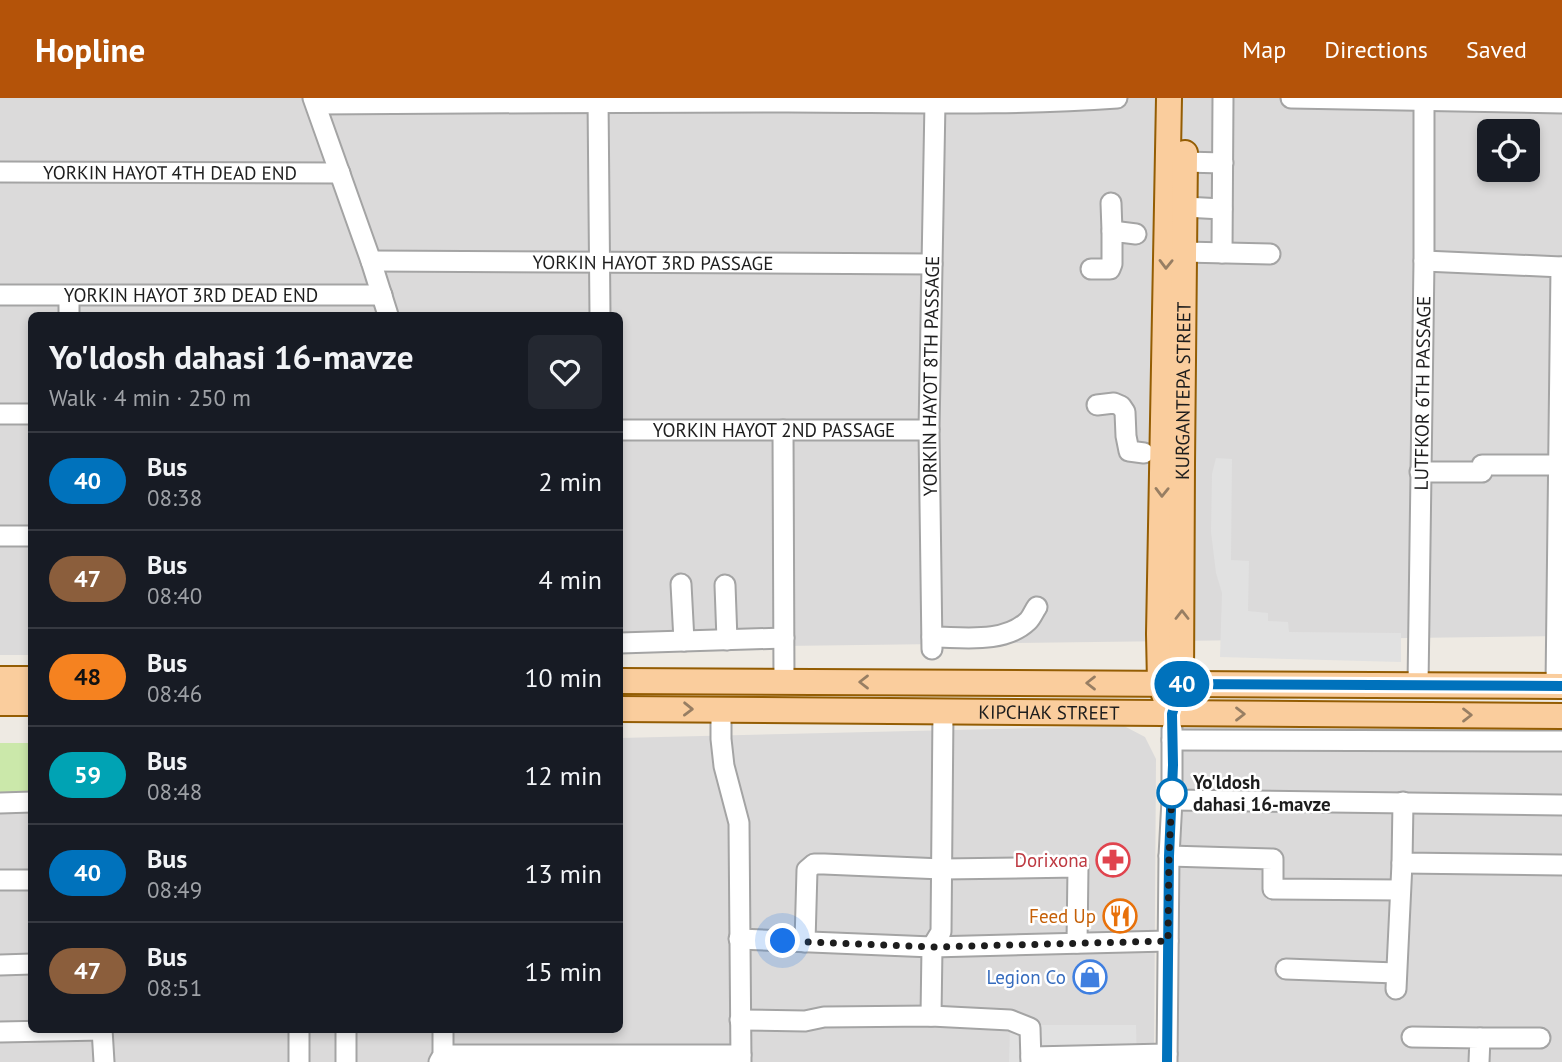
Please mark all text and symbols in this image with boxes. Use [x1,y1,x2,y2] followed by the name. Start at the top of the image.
[35,28,145,71] text: Hopline
[1242,34,1286,65] text: Map
[1324,34,1428,65] text: Directions
[1466,34,1527,65] text: Saved
[1477,119,1540,182] map controls
[1477,119,1540,182] button: locate
[43,160,297,185] street label: YORKIN HAYOT 4TH DEAD END
[532,250,774,275] street label: YORKIN HAYOT 3RD PASSAGE
[917,256,944,496] street label: YORKIN HAYOT 8TH PASSAGE
[1158,259,1174,270] one-way arrow
[64,283,318,307] street label: YORKIN HAYOT 3RD DEAD END
[1409,296,1436,491] street label: LUTFKOR 6TH PASSAGE
[1170,301,1196,480] street label: KURGANTEPA STREET
[49,335,413,378] text: Yo'ldosh dahasi 16-mavze
[528,335,602,409] button: heart
[49,383,251,412] text: Walk · 4 min · 250 m
[653,418,895,442] street label: YORKIN HAYOT 2ND PASSAGE
[147,450,187,483] text: Bus
[74,465,101,496] text: 40
[539,465,602,498] text: 2 min
[147,483,202,512] text: 08:38
[1154,486,1169,497] one-way arrow
[147,548,187,581] text: Bus
[74,563,101,594] text: 47
[539,563,602,596] text: 4 min
[147,581,202,610] text: 08:40
[1174,610,1190,620] one-way arrow
[147,646,187,679] text: Bus
[74,661,101,692] text: 48
[524,661,602,694] text: 10 min
[1150,661,1214,707] line badge: 40
[1168,668,1196,699] text: 40
[858,674,869,690] one-way arrow
[1086,675,1096,691] one-way arrow
[147,679,202,708] text: 08:46
[978,700,1120,725] street label: KIPCHAK STREET
[682,702,693,717] one-way arrow
[1235,706,1246,722] one-way arrow
[1463,707,1473,723] one-way arrow
[147,744,187,777] text: Bus
[74,759,101,790] text: 59
[524,759,602,792] text: 12 min
[1192,770,1331,816] place label: Yo'ldosh dahasi 16-mavze
[147,777,202,806] text: 08:48
[1157,778,1187,808] marker: Yo'ldosh dahasi 16-mavze
[1094,841,1132,879] pharmacy icon: Dorixona
[147,842,187,875] text: Bus
[1015,848,1088,872] place label: Dorixona
[74,857,101,888] text: 40
[524,857,602,890] text: 13 min
[147,875,202,904] text: 08:49
[1101,897,1139,935] restaurant icon: Feed Up
[1029,904,1096,928] place label: Feed Up
[765,923,800,958] your location
[147,940,187,973] text: Bus
[74,955,101,986] text: 47
[524,955,602,988] text: 15 min
[1071,958,1109,996] shop icon: Legion Co
[987,965,1066,989] place label: Legion Co
[147,973,202,1002] text: 08:51

